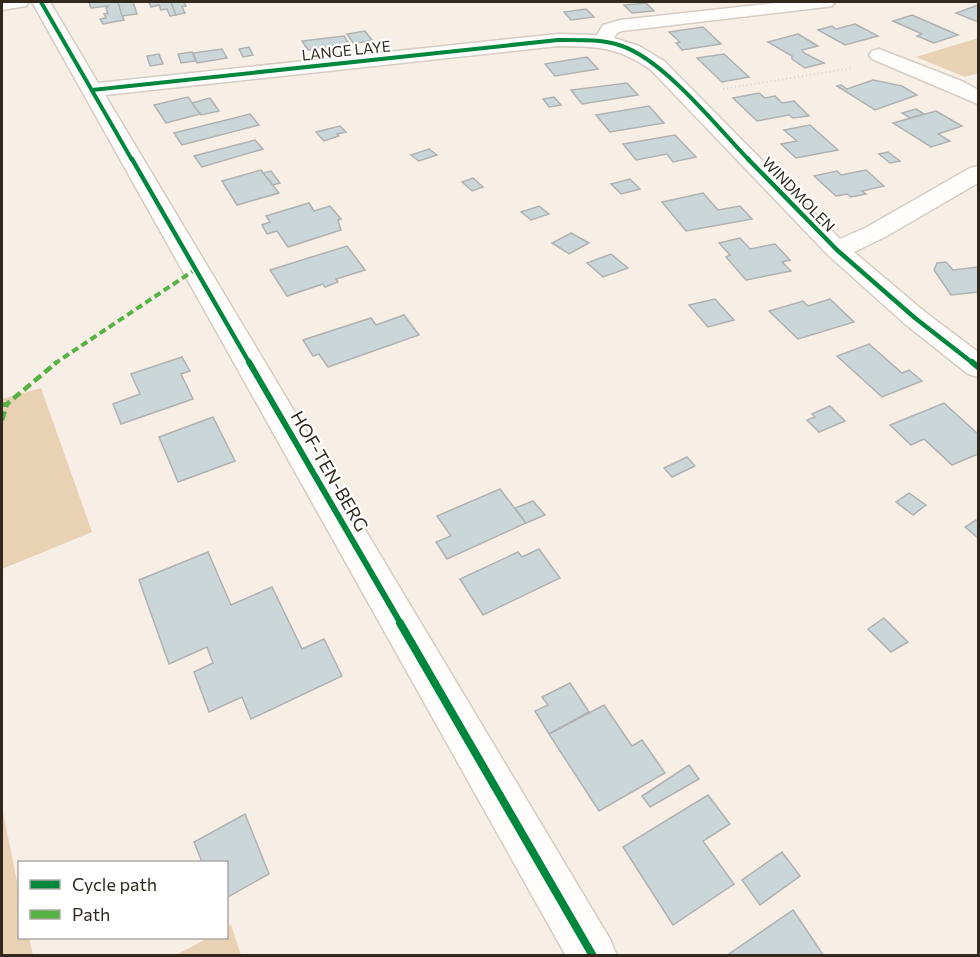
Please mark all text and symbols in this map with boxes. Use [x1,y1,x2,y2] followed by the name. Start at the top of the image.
[301,36,391,64] street label: LANGE LAYE
[759,153,839,235] street label: WINDMOLEN
[287,407,373,535] street label: HOF-TEN-BERG
[18,861,228,939] legend
[72,873,157,895] text: Cycle path
[72,903,110,925] text: Path

